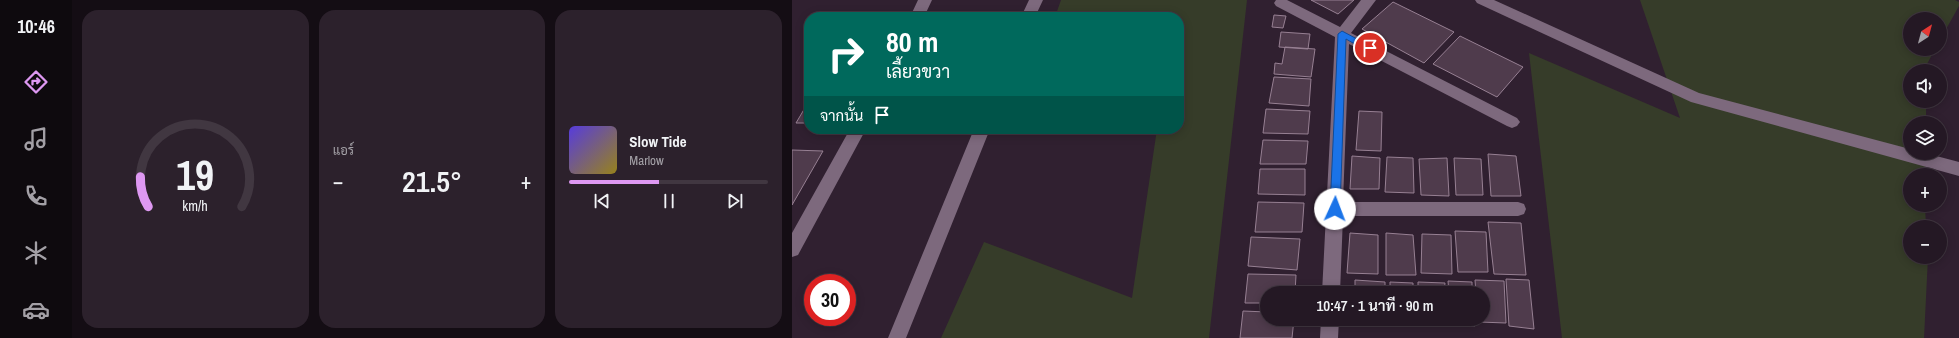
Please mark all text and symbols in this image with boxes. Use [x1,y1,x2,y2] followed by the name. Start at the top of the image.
[1903,12,1947,56] north arrow
[1903,12,1947,264] map controls
[17,14,55,39] text: 10:46
[886,23,938,61] text: 80 m
[820,28,872,80] icon: right
[1353,31,1387,65] pin
[1359,37,1381,59] icon: arrive
[886,59,950,84] text: เลี้ยวขวา
[1903,64,1947,108] button: sound
[22,68,50,96] icon: directions
[871,104,893,126] icon: arrive
[820,105,863,126] text: จากนั้น
[1903,116,1947,160] button: layers
[22,125,50,153] icon: music
[629,131,687,152] text: Slow Tide
[333,142,354,159] text: แอร์
[176,147,214,203] text: 19
[629,152,664,169] text: Marlow
[402,161,462,201] text: 21.5°
[333,166,343,196] text: −
[521,166,531,196] text: +
[1903,168,1947,212] button: +
[22,182,50,210] icon: phone
[1314,188,1356,230] position arrow
[591,190,613,212] icon: previous
[658,190,680,212] icon: pause
[724,190,746,212] icon: next
[183,196,208,215] text: km/h
[1903,220,1947,264] button: −
[22,239,50,267] icon: climate
[804,274,856,326] speed limit sign: 30
[1316,295,1434,316] text: 10:47 · 1 นาที · 90 m
[22,296,50,324] icon: car

